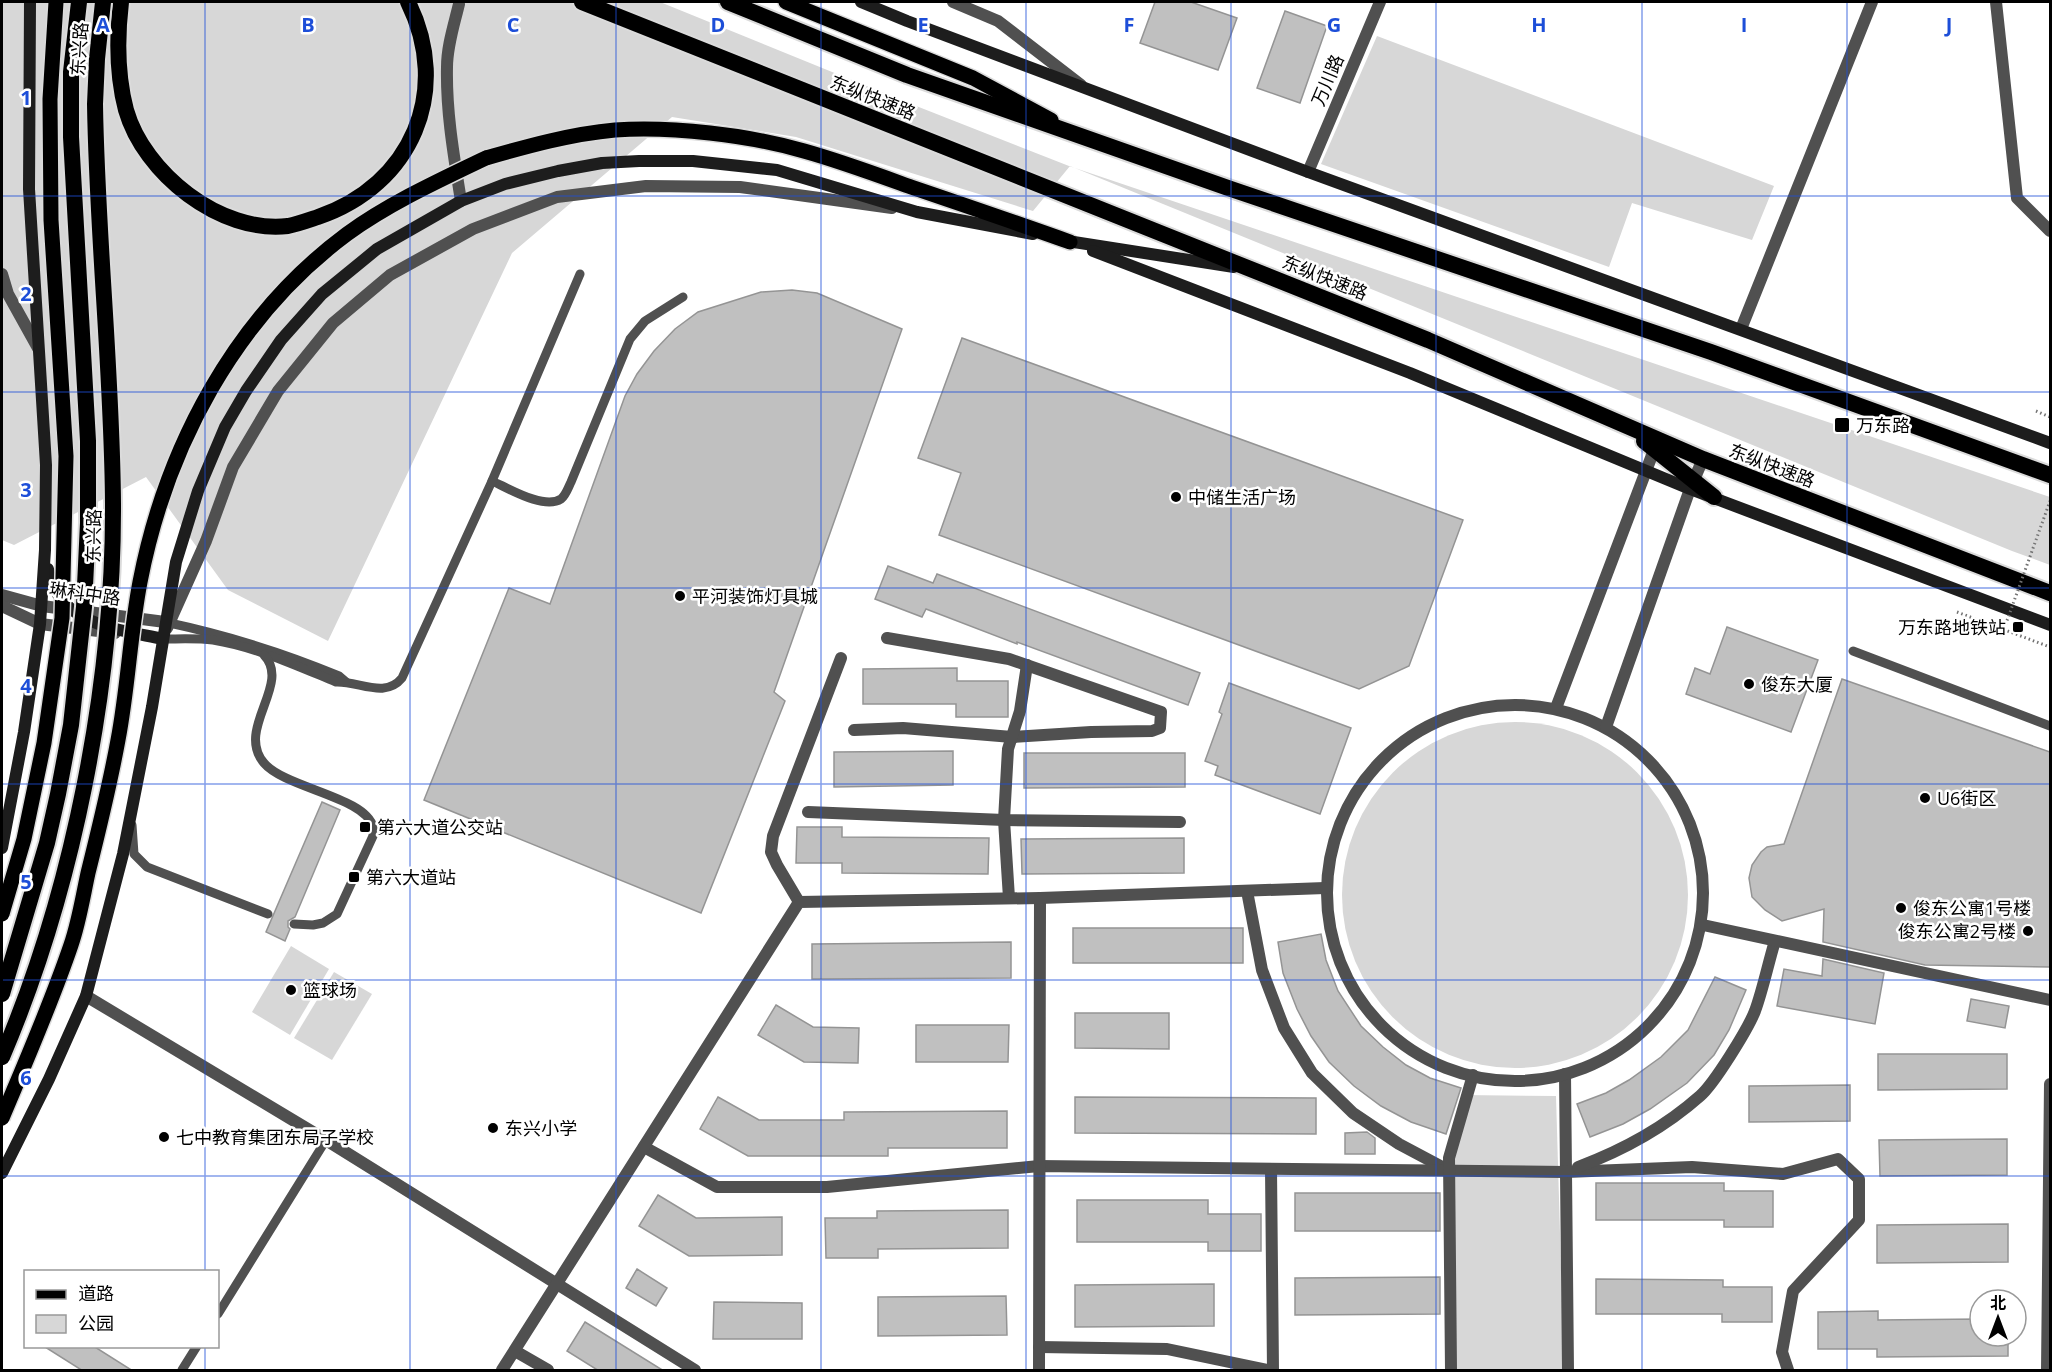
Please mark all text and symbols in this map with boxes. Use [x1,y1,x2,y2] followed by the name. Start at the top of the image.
[96,11,110,38] text: A
[301,11,315,38] text: B
[507,11,520,38] text: C
[711,11,725,38] text: D
[917,11,929,38] text: E
[1124,11,1134,38] text: F
[1327,11,1341,38] text: G
[1531,11,1547,38] text: H
[1741,11,1747,38] text: I
[1944,11,1952,38] text: J
[65,21,93,77] street label: 东兴路
[1305,50,1349,110] street label: 万川路
[827,69,919,125] street label: 东纵快速路
[20,84,32,111] text: 1
[1279,249,1371,305] street label: 东纵快速路
[20,280,32,307] text: 2
[1856,413,1910,437] place label: 万东路
[1833,416,1851,434] marker: 万东路
[1726,438,1818,492] street label: 东纵快速路
[20,476,32,503] text: 3
[1188,485,1296,509] place label: 中储生活广场
[1169,490,1183,504] marker: 中储生活广场
[81,509,105,563] street label: 东兴路
[48,576,122,610] street label: 琳科中路
[692,584,818,608] place label: 平河装饰灯具城
[673,589,687,603] marker: 平河装饰灯具城
[1898,615,2006,639] place label: 万东路地铁站
[2011,620,2025,634] marker: 万东路地铁站
[20,672,32,699] text: 4
[1761,672,1833,696] place label: 俊东大厦
[1742,677,1756,691] marker: 俊东大厦
[1937,786,1996,810] place label: U6街区
[1918,791,1932,805] marker: U6街区
[377,815,503,839] place label: 第六大道公交站
[358,820,372,834] marker: 第六大道公交站
[366,865,456,889] place label: 第六大道站
[20,868,32,895] text: 5
[347,870,361,884] marker: 第六大道站
[1913,896,2031,920] place label: 俊东公寓1号楼
[1894,901,1908,915] marker: 俊东公寓1号楼
[1898,919,2016,943] place label: 俊东公寓2号楼
[2021,924,2035,938] marker: 俊东公寓2号楼
[303,978,357,1002] place label: 篮球场
[284,983,298,997] marker: 篮球场
[20,1064,32,1091] text: 6
[505,1116,577,1140] place label: 东兴小学
[486,1121,500,1135] marker: 东兴小学
[176,1125,374,1149] place label: 七中教育集团东局子学校
[157,1130,171,1144] marker: 七中教育集团东局子学校
[24,1270,219,1348] legend
[78,1281,114,1305] text: 道路
[1968,1288,2028,1348] north arrow
[1990,1292,2006,1314] text: 北
[78,1311,114,1335] text: 公园

